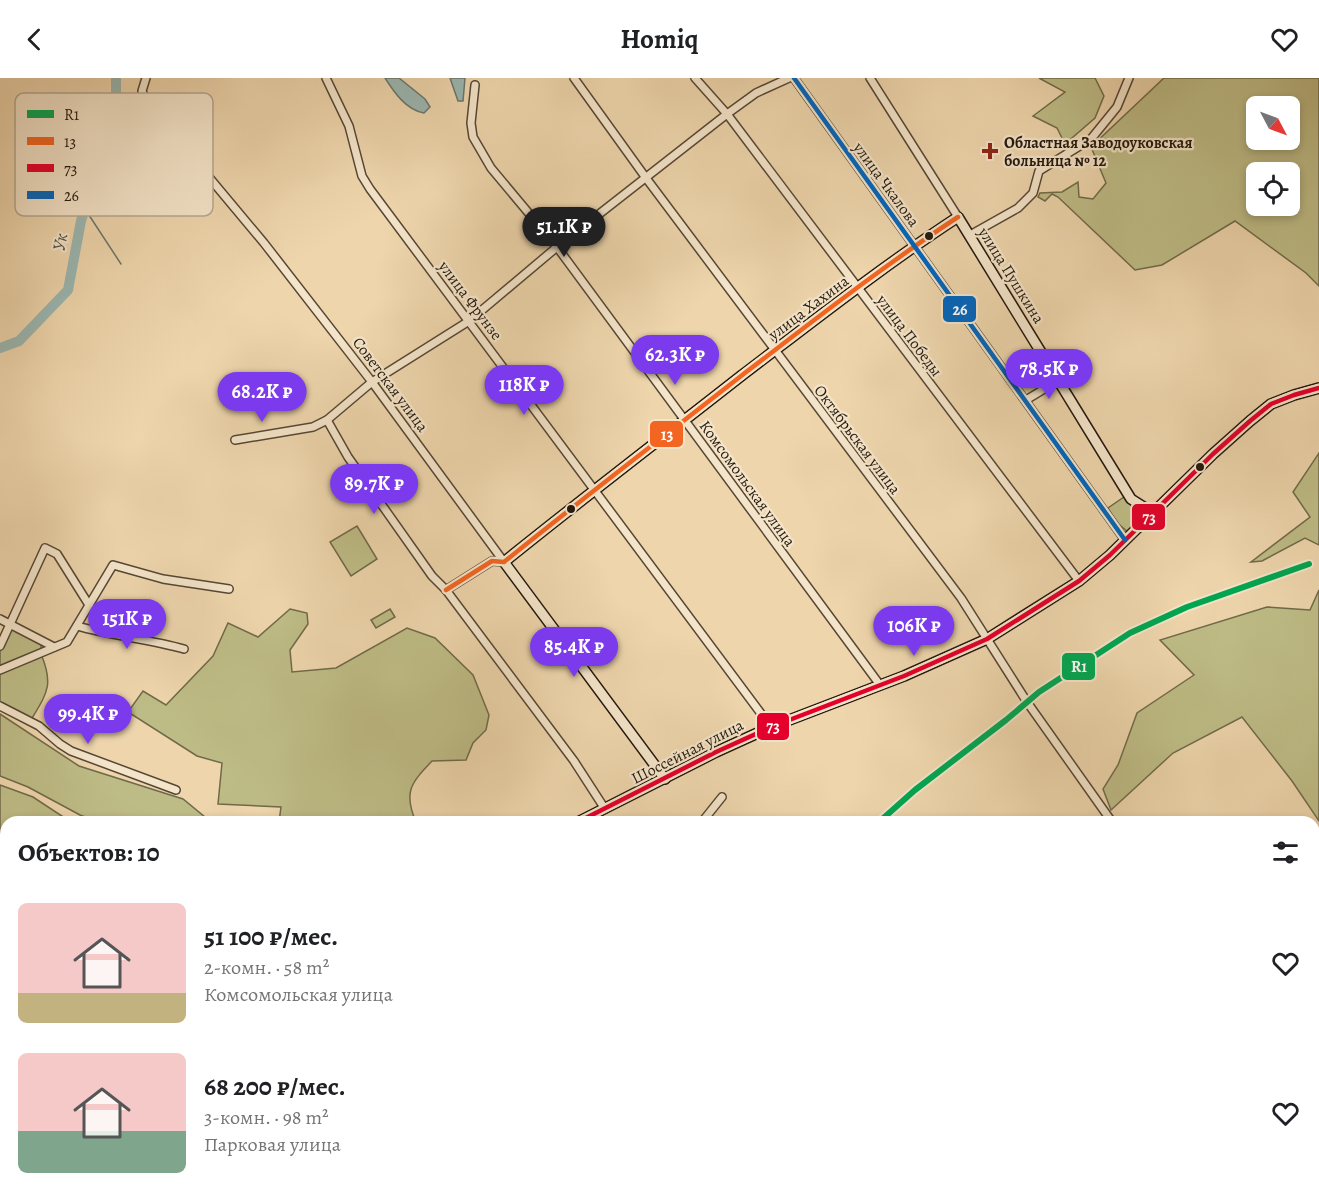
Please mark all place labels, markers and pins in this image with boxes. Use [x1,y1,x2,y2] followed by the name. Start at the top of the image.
[1004,132,1193,172] place label: Областная Заводоуковская больница № 12
[981,142,999,160] marker: Областная Заводоуковская больница № 12
[509,207,619,258] pin: 51.1K ₽
[923,230,935,242] unlabelled marker
[620,335,730,386] pin: 62.3K ₽
[994,349,1104,400] pin: 78.5K ₽
[475,365,573,416] pin: 118K ₽
[207,372,317,423] pin: 68.2K ₽
[1194,461,1206,473] unlabelled marker
[319,464,429,515] pin: 89.7K ₽
[565,503,577,515] unlabelled marker
[78,599,176,650] pin: 151K ₽
[865,606,963,657] pin: 106K ₽
[519,627,629,678] pin: 85.4K ₽
[33,694,143,745] pin: 99.4K ₽

